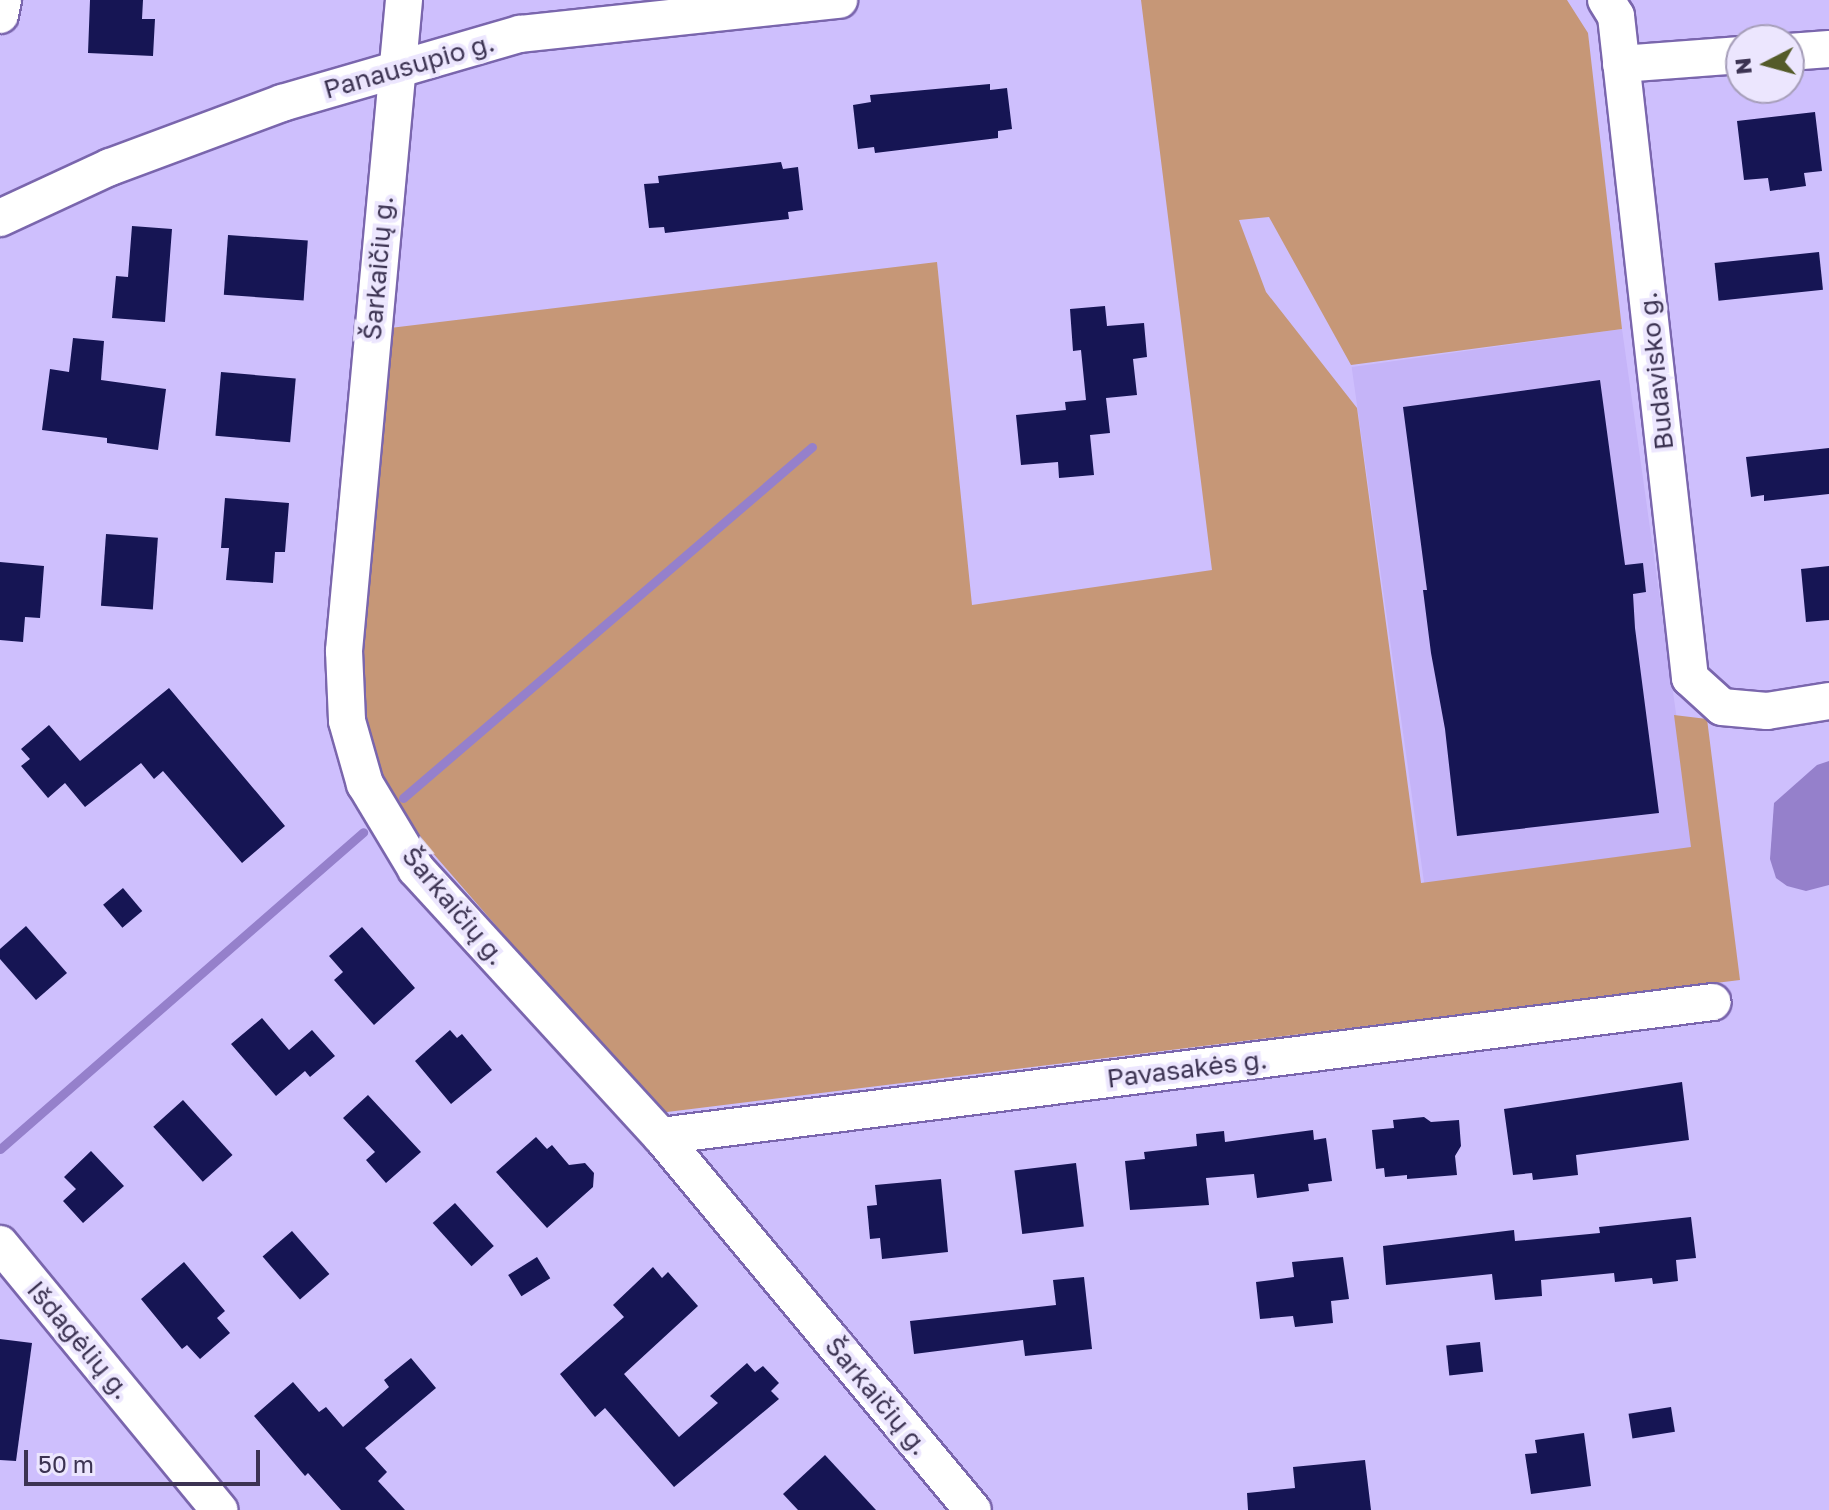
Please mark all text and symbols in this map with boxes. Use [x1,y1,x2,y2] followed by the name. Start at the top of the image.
[1725,24,1805,104] north arrow
[320,27,498,105] street label: Panausupio g.
[1728,57,1757,76] text: N
[356,195,400,341] street label: Šarkaičių g.
[1632,290,1680,452] street label: Budavisko g.
[396,841,512,971] street label: Šarkaičių g.
[1105,1044,1269,1094] street label: Pavasakės g.
[20,1274,138,1406] street label: Išdagėlių g.
[819,1331,935,1461] street label: Šarkaičių g.
[28,1434,264,1484] scale bar
[38,1449,94,1478] text: 50 m

